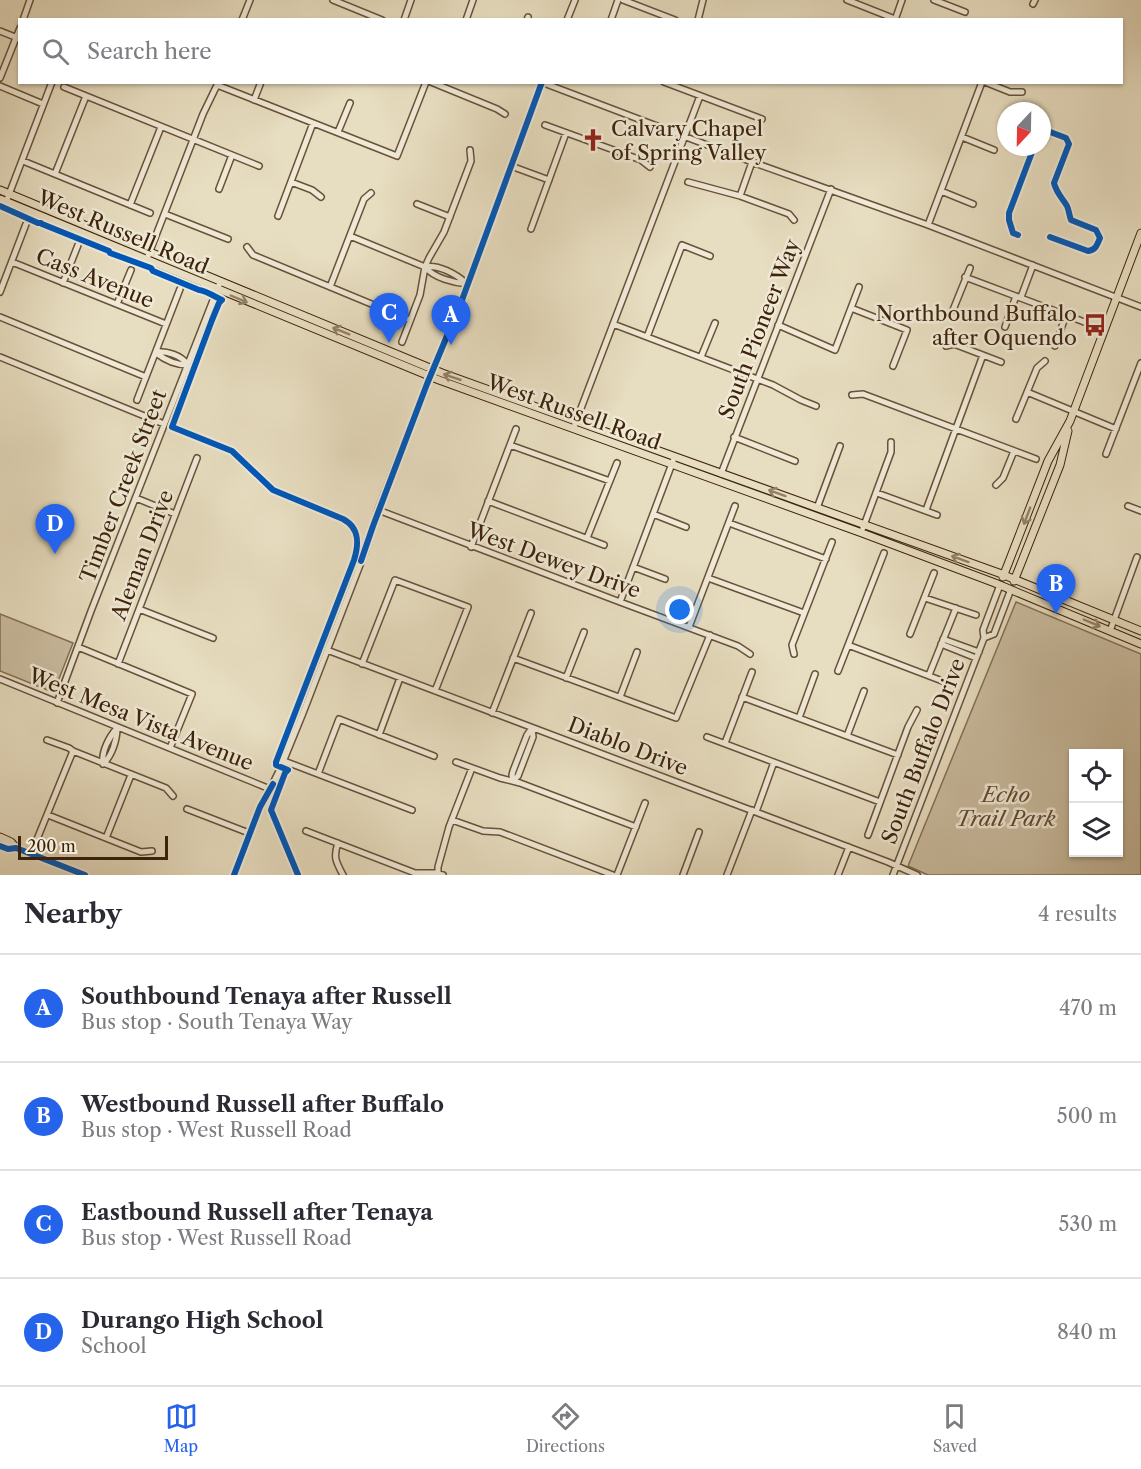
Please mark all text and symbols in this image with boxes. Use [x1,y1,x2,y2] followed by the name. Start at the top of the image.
[18,18,1123,84] search box
[39,35,72,68] icon: search
[87,38,212,65] text: Search here
[997,102,1051,156] north arrow
[611,116,767,165] place label: Calvary Chapel of Spring Valley
[580,127,606,153] church icon: Calvary Chapel of Spring Valley
[33,184,212,279] street label: West Russell Road
[713,235,805,423] street label: South Pioneer Way
[32,243,158,313] street label: Cass Avenue
[230,294,248,305] one-way arrow
[370,294,408,343] pin: C
[432,296,470,345] pin: A
[876,301,1077,350] place label: Northbound Buffalo after Oquendo
[1082,312,1108,338] bus stop icon: Northbound Buffalo after Oquendo
[332,325,350,336] one-way arrow
[483,369,665,455] street label: West Russell Road
[444,370,462,381] one-way arrow
[75,385,172,586] street label: Timber Creek Street
[105,486,178,625] street label: Aleman Drive
[768,487,787,498] one-way arrow
[36,504,74,554] pin: D
[1021,506,1032,524] one-way arrow
[463,517,644,603] street label: West Dewey Drive
[951,553,970,564] one-way arrow
[1036,564,1076,614] pin: B
[665,595,694,624] your location
[1082,618,1101,629] one-way arrow
[876,655,970,847] street label: South Buffalo Drive
[24,662,257,776] street label: West Mesa Vista Avenue
[564,712,692,780] street label: Diablo Drive
[1069,749,1123,857] map controls
[1069,749,1123,803] button: locate
[956,782,1056,831] park label: Echo Trail Park
[1069,803,1123,857] button: layers
[18,833,168,860] scale bar
[27,836,76,856] text: 200 m
[24,898,122,930] text: Nearby
[1038,902,1117,926] text: 4 results
[81,983,452,1010] text: Southbound Tenaya after Russell
[36,996,51,1020] text: A
[1059,996,1117,1020] text: 470 m
[81,1010,352,1034] text: Bus stop · South Tenaya Way
[81,1091,444,1118] text: Westbound Russell after Buffalo
[36,1104,51,1128] text: B
[1057,1104,1117,1128] text: 500 m
[81,1118,352,1142] text: Bus stop · West Russell Road
[81,1199,433,1226] text: Eastbound Russell after Tenaya
[35,1212,52,1236] text: C
[1059,1212,1117,1236] text: 530 m
[81,1226,352,1250] text: Bus stop · West Russell Road
[81,1307,323,1334] text: Durango High School
[35,1320,52,1344] text: D
[1057,1320,1117,1344] text: 840 m
[81,1334,146,1358] text: School
[164,1400,198,1456] tab: Map
[526,1400,605,1456] tab: Directions
[933,1400,977,1456] tab: Saved

